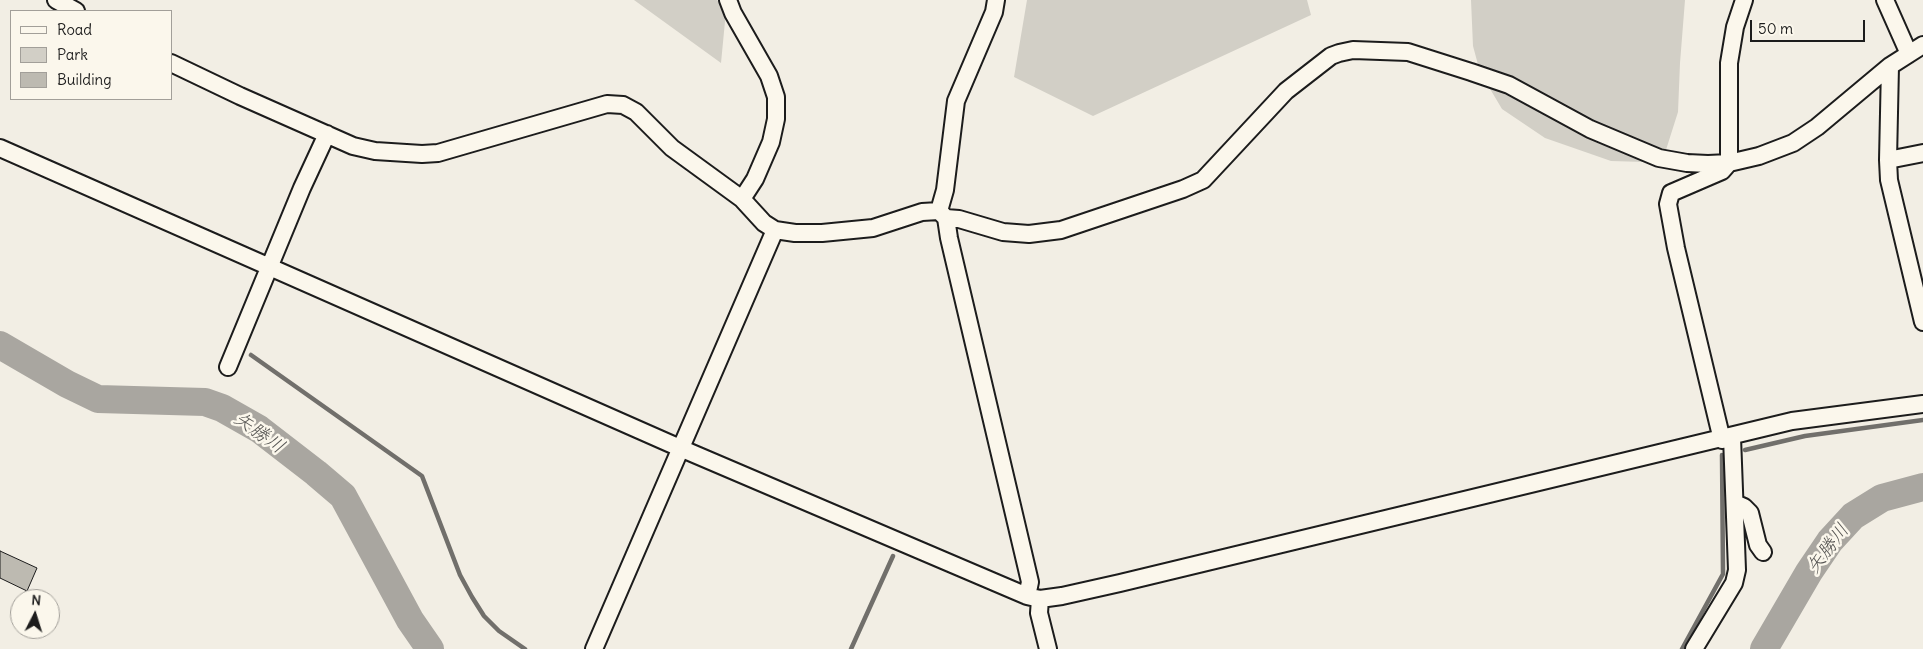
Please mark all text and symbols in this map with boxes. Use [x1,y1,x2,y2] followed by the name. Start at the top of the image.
[10,10,172,100] legend
[1753,10,1868,42] scale bar
[1758,19,1793,38] text: 50 m
[57,20,92,39] text: Road
[57,45,88,64] text: Park
[57,70,112,89] text: Building
[229,407,289,459] water label: 矢勝川
[1802,519,1854,579] water label: 矢勝川
[10,589,60,639] north arrow
[31,591,42,609] text: N

